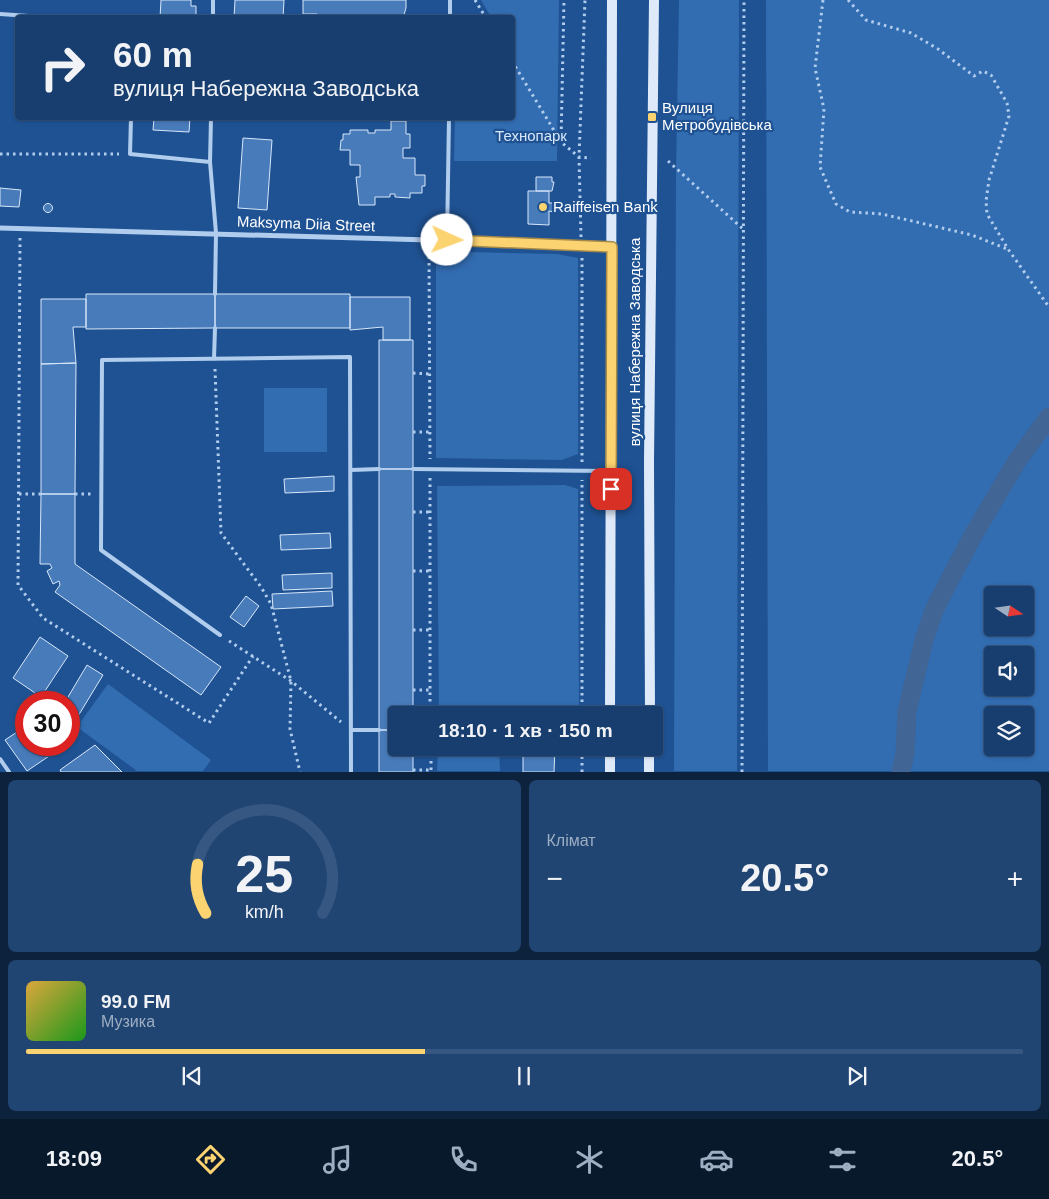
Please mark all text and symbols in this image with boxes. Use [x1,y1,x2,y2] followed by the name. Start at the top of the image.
[30,35,95,100] icon: right
[113,35,193,74] text: 60 m
[113,76,419,101] text: вулиця Набережна Заводська
[662,99,772,133] place label: Вулиця Метробудівська
[646,111,658,123] marker: Вулиця Метробудівська
[495,127,567,144] park label: Технопарк
[553,198,658,215] place label: Raiffeisen Bank
[537,201,549,213] marker: Raiffeisen Bank
[237,213,376,234] street label: Maksyma Diia Street
[420,213,472,265] position arrow
[626,237,643,446] street label: вулиця Набережна Заводська
[590,468,632,510] pin
[597,475,625,503] icon: arrive
[984,586,1034,636] north arrow
[984,586,1034,756] map controls
[984,646,1034,696] button: sound
[15,691,80,756] speed limit sign: 30
[984,706,1034,756] button: layers
[438,720,613,741] text: 18:10 · 1 хв · 150 m
[547,832,596,849] text: Клімат
[235,845,293,903] text: 25
[740,857,829,899] text: 20.5°
[547,863,563,894] text: −
[1007,863,1023,894] text: +
[245,902,284,922] text: km/h
[101,991,171,1012] text: 99.0 FM
[101,1013,155,1030] text: Музика
[178,1062,206,1090] icon: previous
[510,1062,538,1090] icon: pause
[843,1062,871,1090] icon: next
[193,1142,228,1177] icon: directions
[320,1142,355,1177] icon: music
[446,1142,481,1177] icon: phone
[572,1142,607,1177] icon: climate
[699,1142,734,1177] icon: car
[825,1142,860,1177] icon: filters
[46,1146,102,1171] text: 18:09
[952,1146,1003,1171] text: 20.5°

